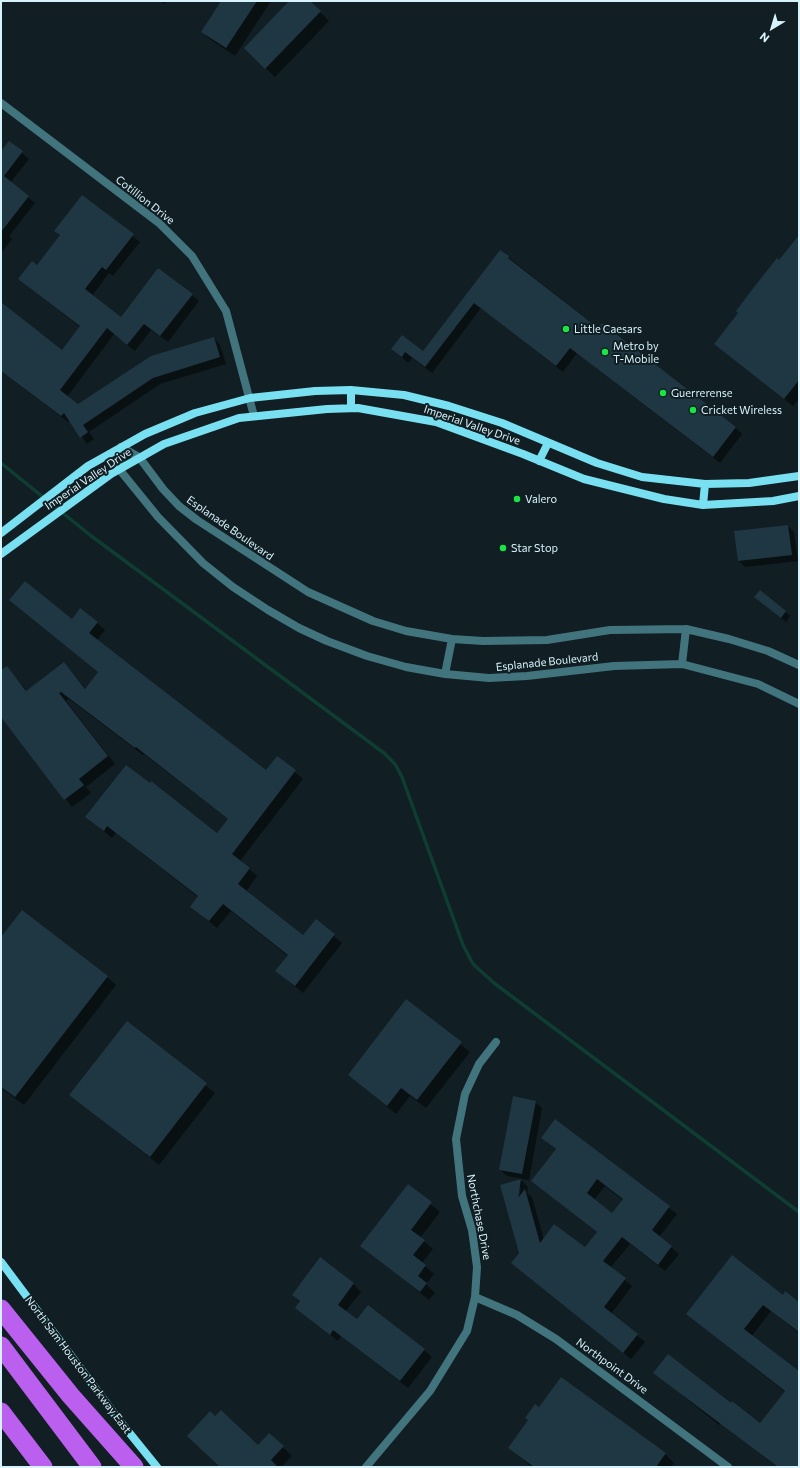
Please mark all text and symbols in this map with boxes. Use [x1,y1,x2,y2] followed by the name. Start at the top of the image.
[752,8,792,48] north arrow
[757,30,772,46] text: N
[113,173,177,227] street label: Cotillion Drive
[574,322,642,336] place label: Little Caesars
[561,324,571,334] marker: Little Caesars
[613,339,659,365] place label: Metro by T-Mobile
[600,347,610,357] marker: Metro by T-Mobile
[671,386,733,400] place label: Guerrerense
[658,388,668,398] marker: Guerrerense
[422,402,522,448] street label: Imperial Valley Drive
[701,403,782,417] place label: Cricket Wireless
[688,405,698,415] marker: Cricket Wireless
[42,445,134,513] street label: Imperial Valley Drive
[525,492,557,506] place label: Valero
[184,493,276,563] street label: Esplanade Boulevard
[512,494,522,504] marker: Valero
[511,541,558,555] place label: Star Stop
[498,543,508,553] marker: Star Stop
[495,650,599,674] street label: Esplanade Boulevard
[464,1173,494,1261] street label: Northchase Drive
[22,1294,134,1436] street label: North Sam Houston Parkway East
[574,1336,650,1396] street label: Northpoint Drive

